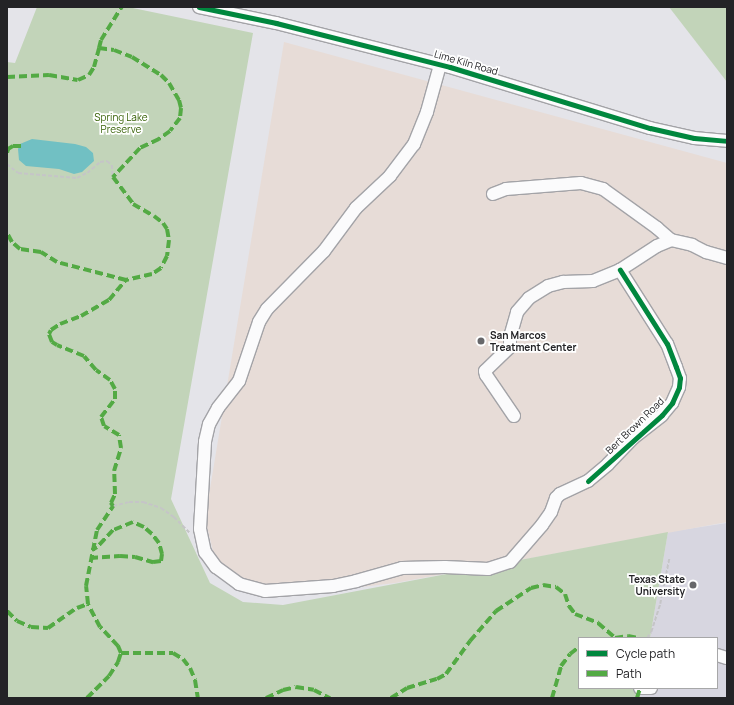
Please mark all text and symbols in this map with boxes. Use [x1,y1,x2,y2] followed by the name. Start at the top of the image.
[433,48,499,78] street label: Lime Kiln Road
[94,111,148,134] park label: Spring Lake Preserve
[490,329,576,352] place label: San Marcos Treatment Center
[475,335,487,347] marker: San Marcos Treatment Center
[603,395,667,457] street label: Bert Brown Road
[629,573,685,596] place label: Texas State University
[688,580,698,590] marker: Texas State University
[578,637,718,689] legend
[616,645,675,662] text: Cycle path
[616,665,642,682] text: Path

